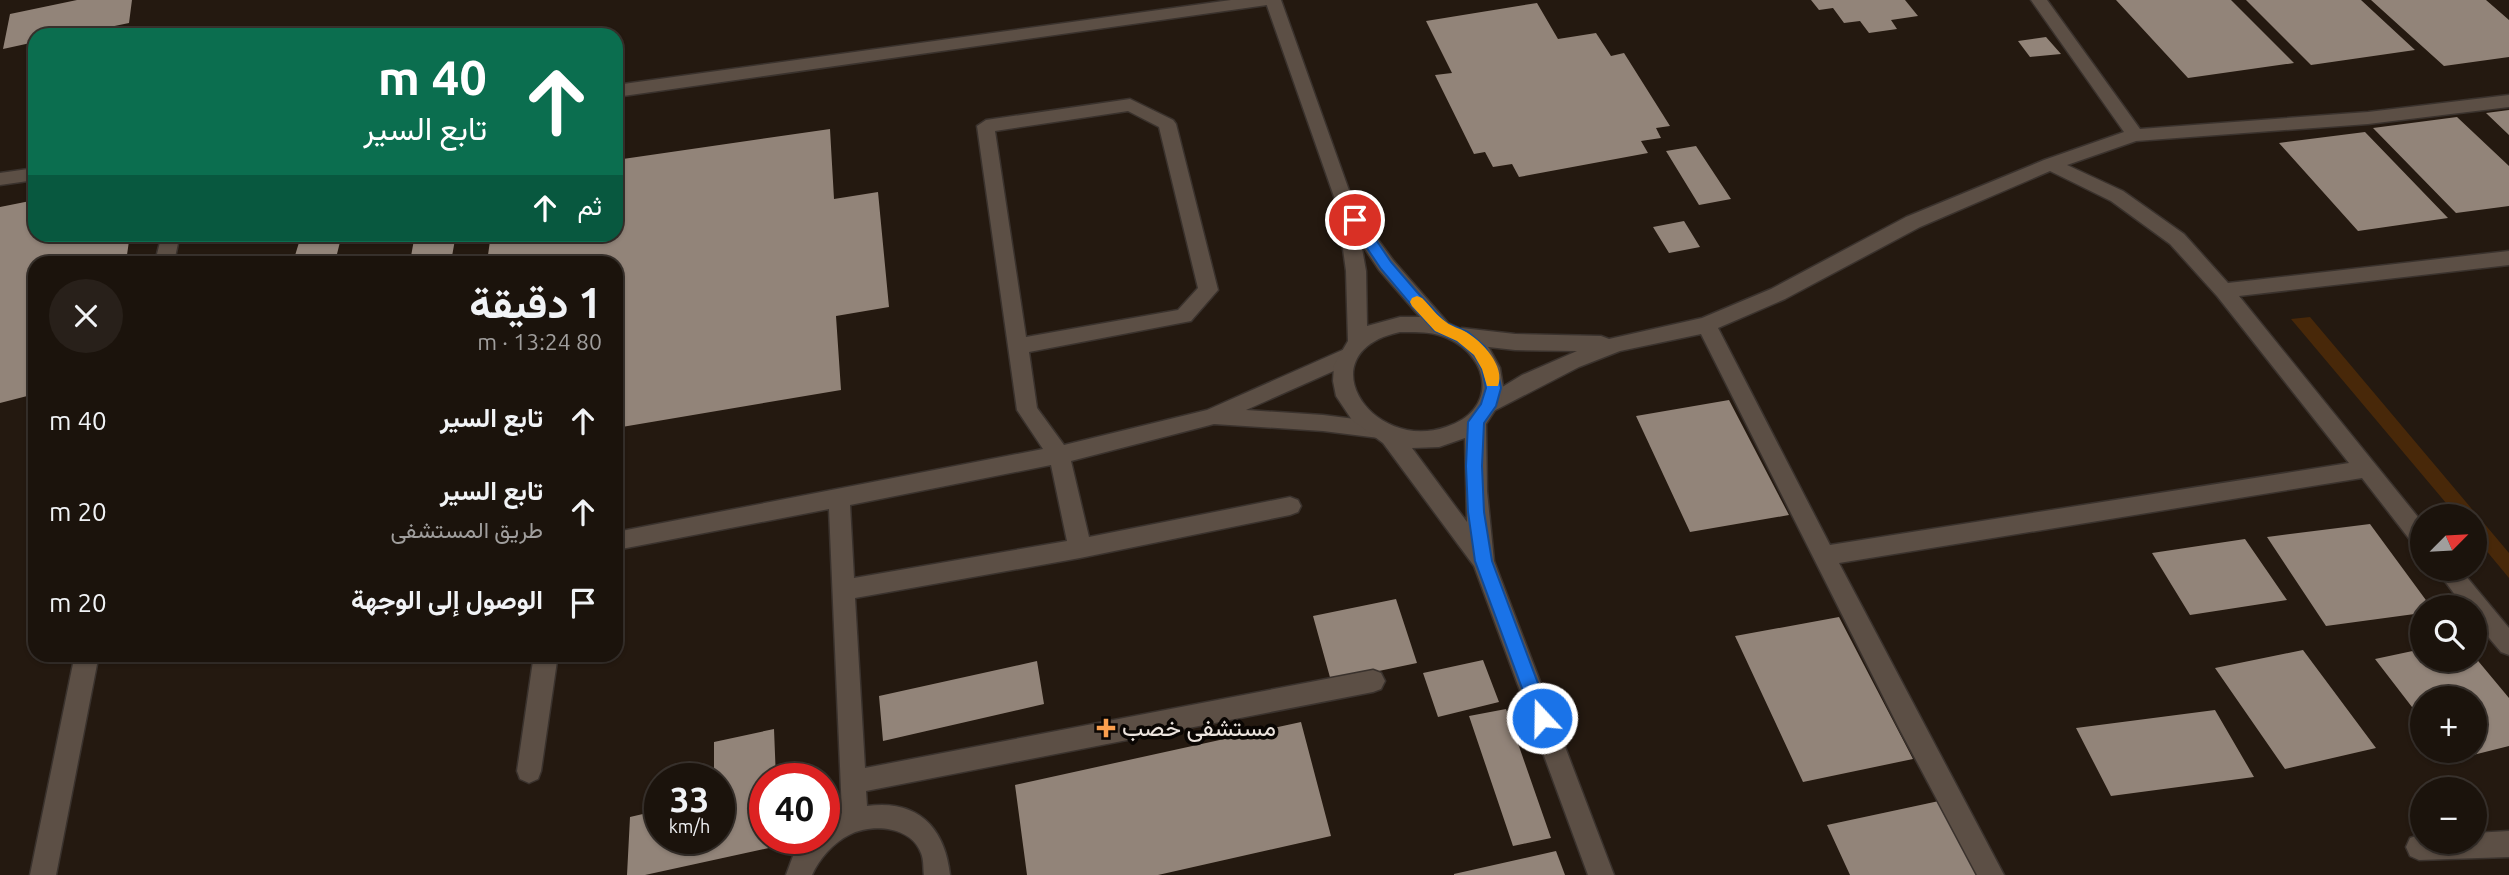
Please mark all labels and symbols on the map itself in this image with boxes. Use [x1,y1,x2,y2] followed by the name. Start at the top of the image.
[1325,190,1385,250] pin
[2410,504,2487,581] north arrow
[1505,681,1579,755] position arrow
[1122,714,1276,742] place label: مستشفى خصب
[1096,718,1116,738] marker: مستشفى خصب
[749,763,840,854] speed limit sign: 40

